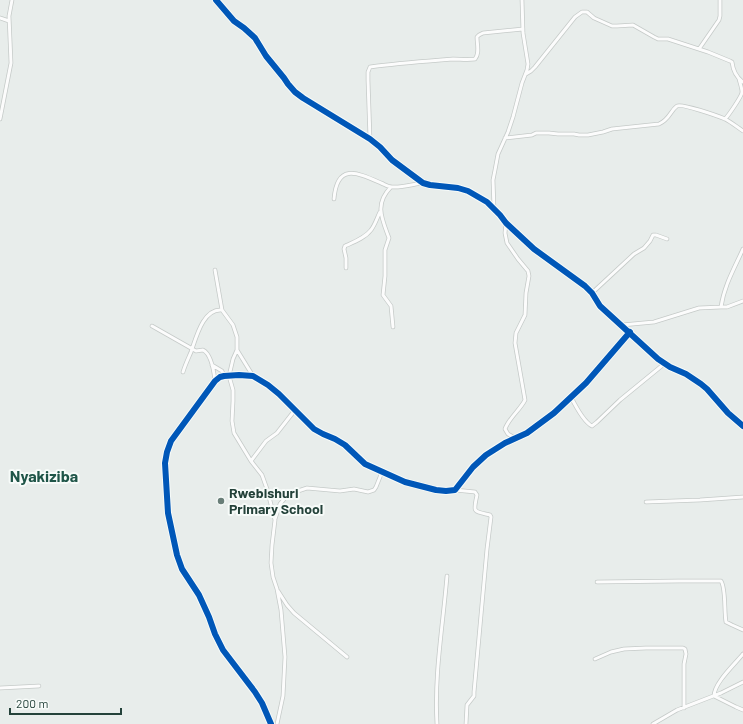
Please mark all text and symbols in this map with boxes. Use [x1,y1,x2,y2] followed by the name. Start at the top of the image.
[10,466,78,485] district label: Nyakiziba
[229,484,323,517] place label: Rwebishuri Primary School
[216,496,226,506] marker: Rwebishuri Primary School
[10,690,121,716] scale bar
[16,696,48,710] text: 200 m

